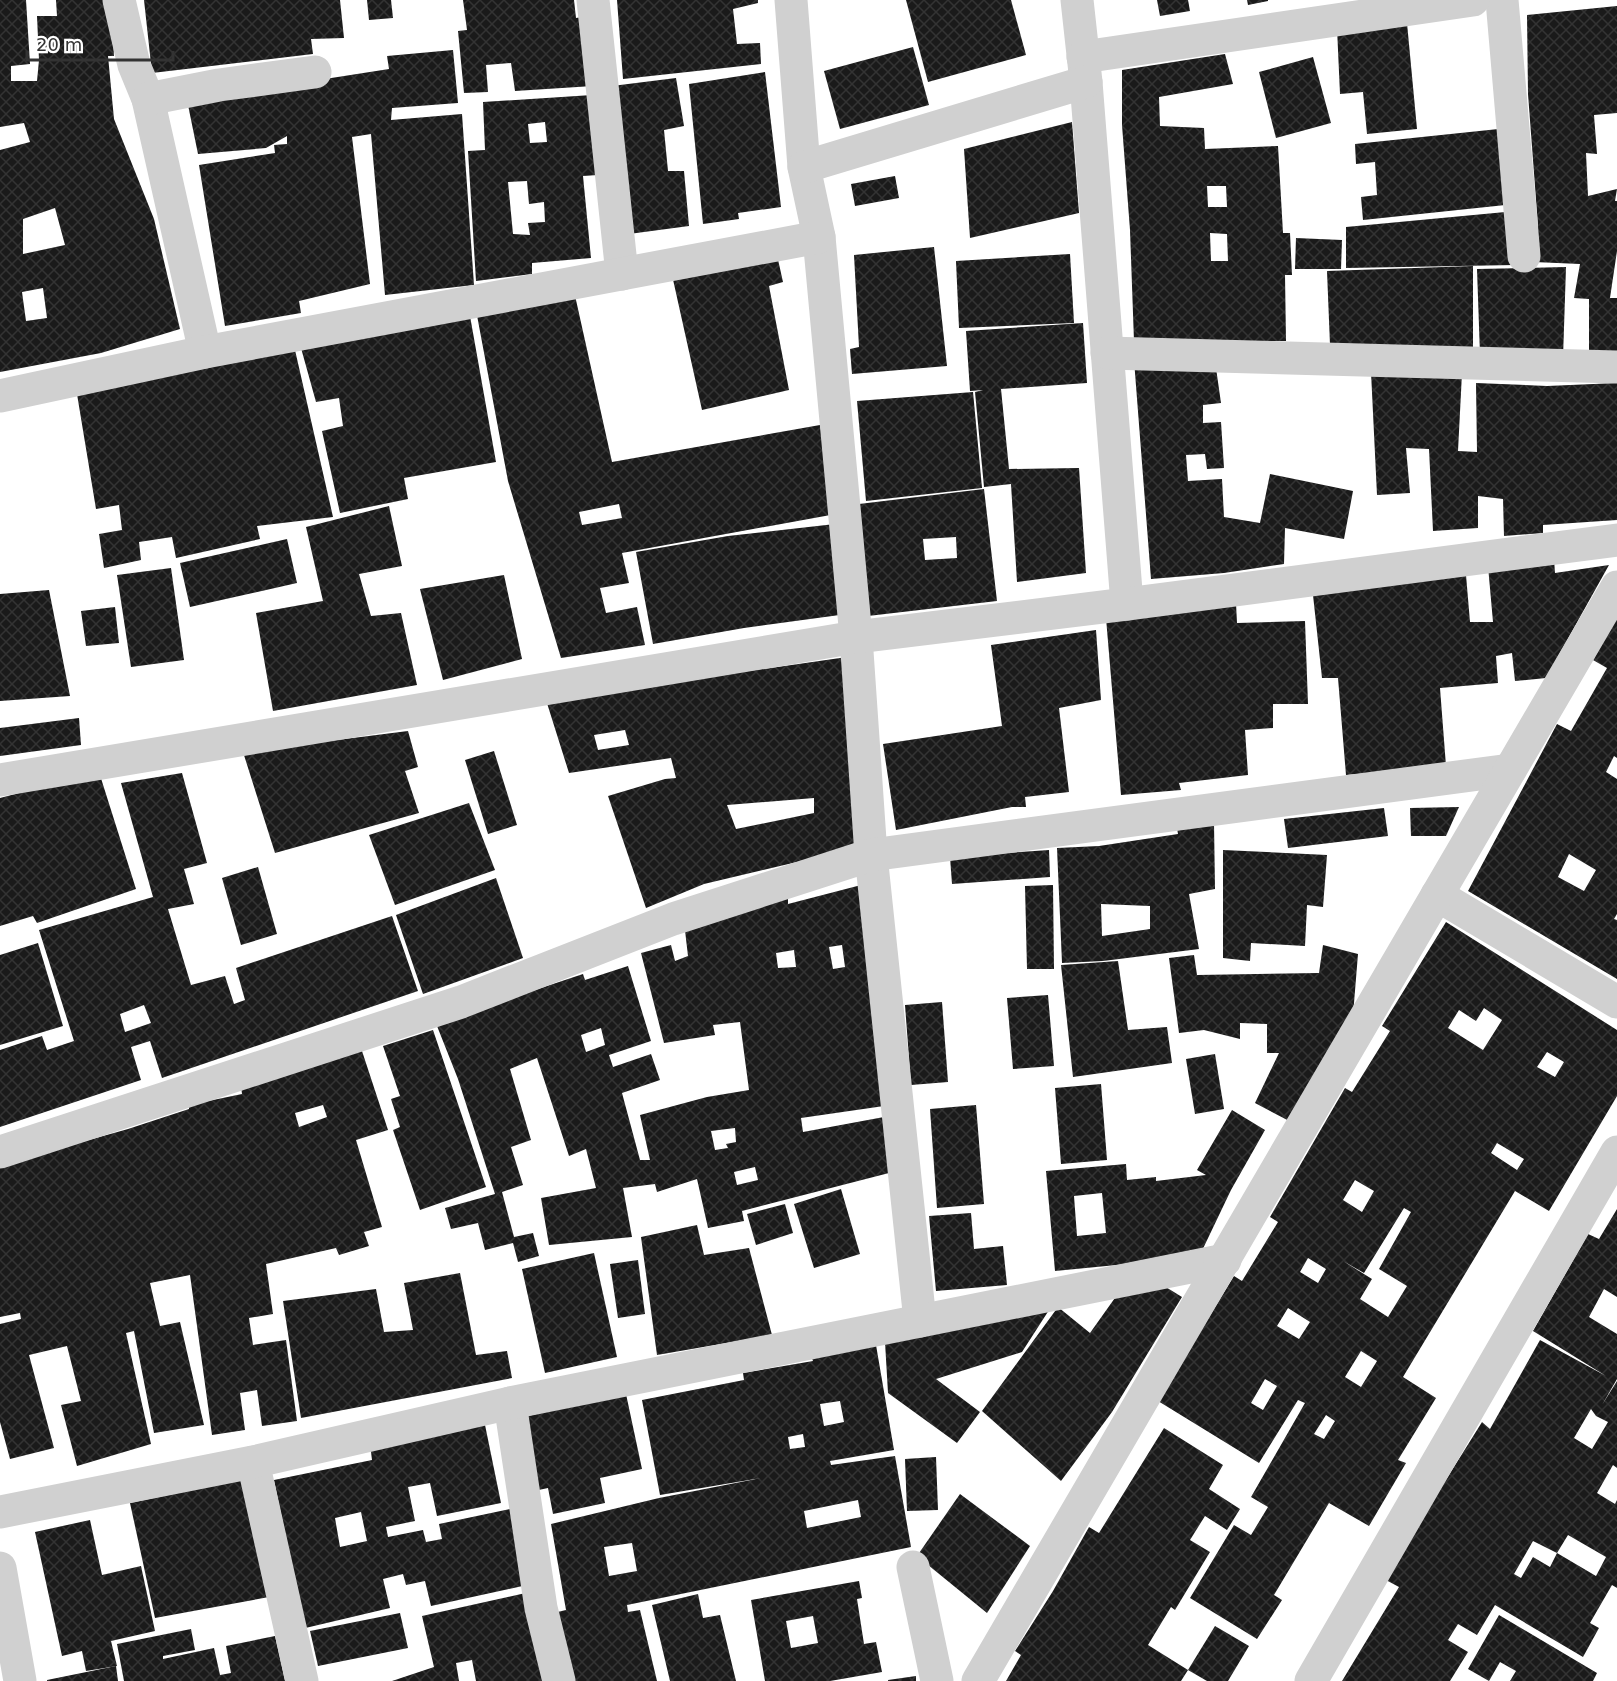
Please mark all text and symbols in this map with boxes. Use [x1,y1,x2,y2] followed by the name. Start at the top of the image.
[27,24,172,62] scale bar
[36,34,82,55] text: 20 m

